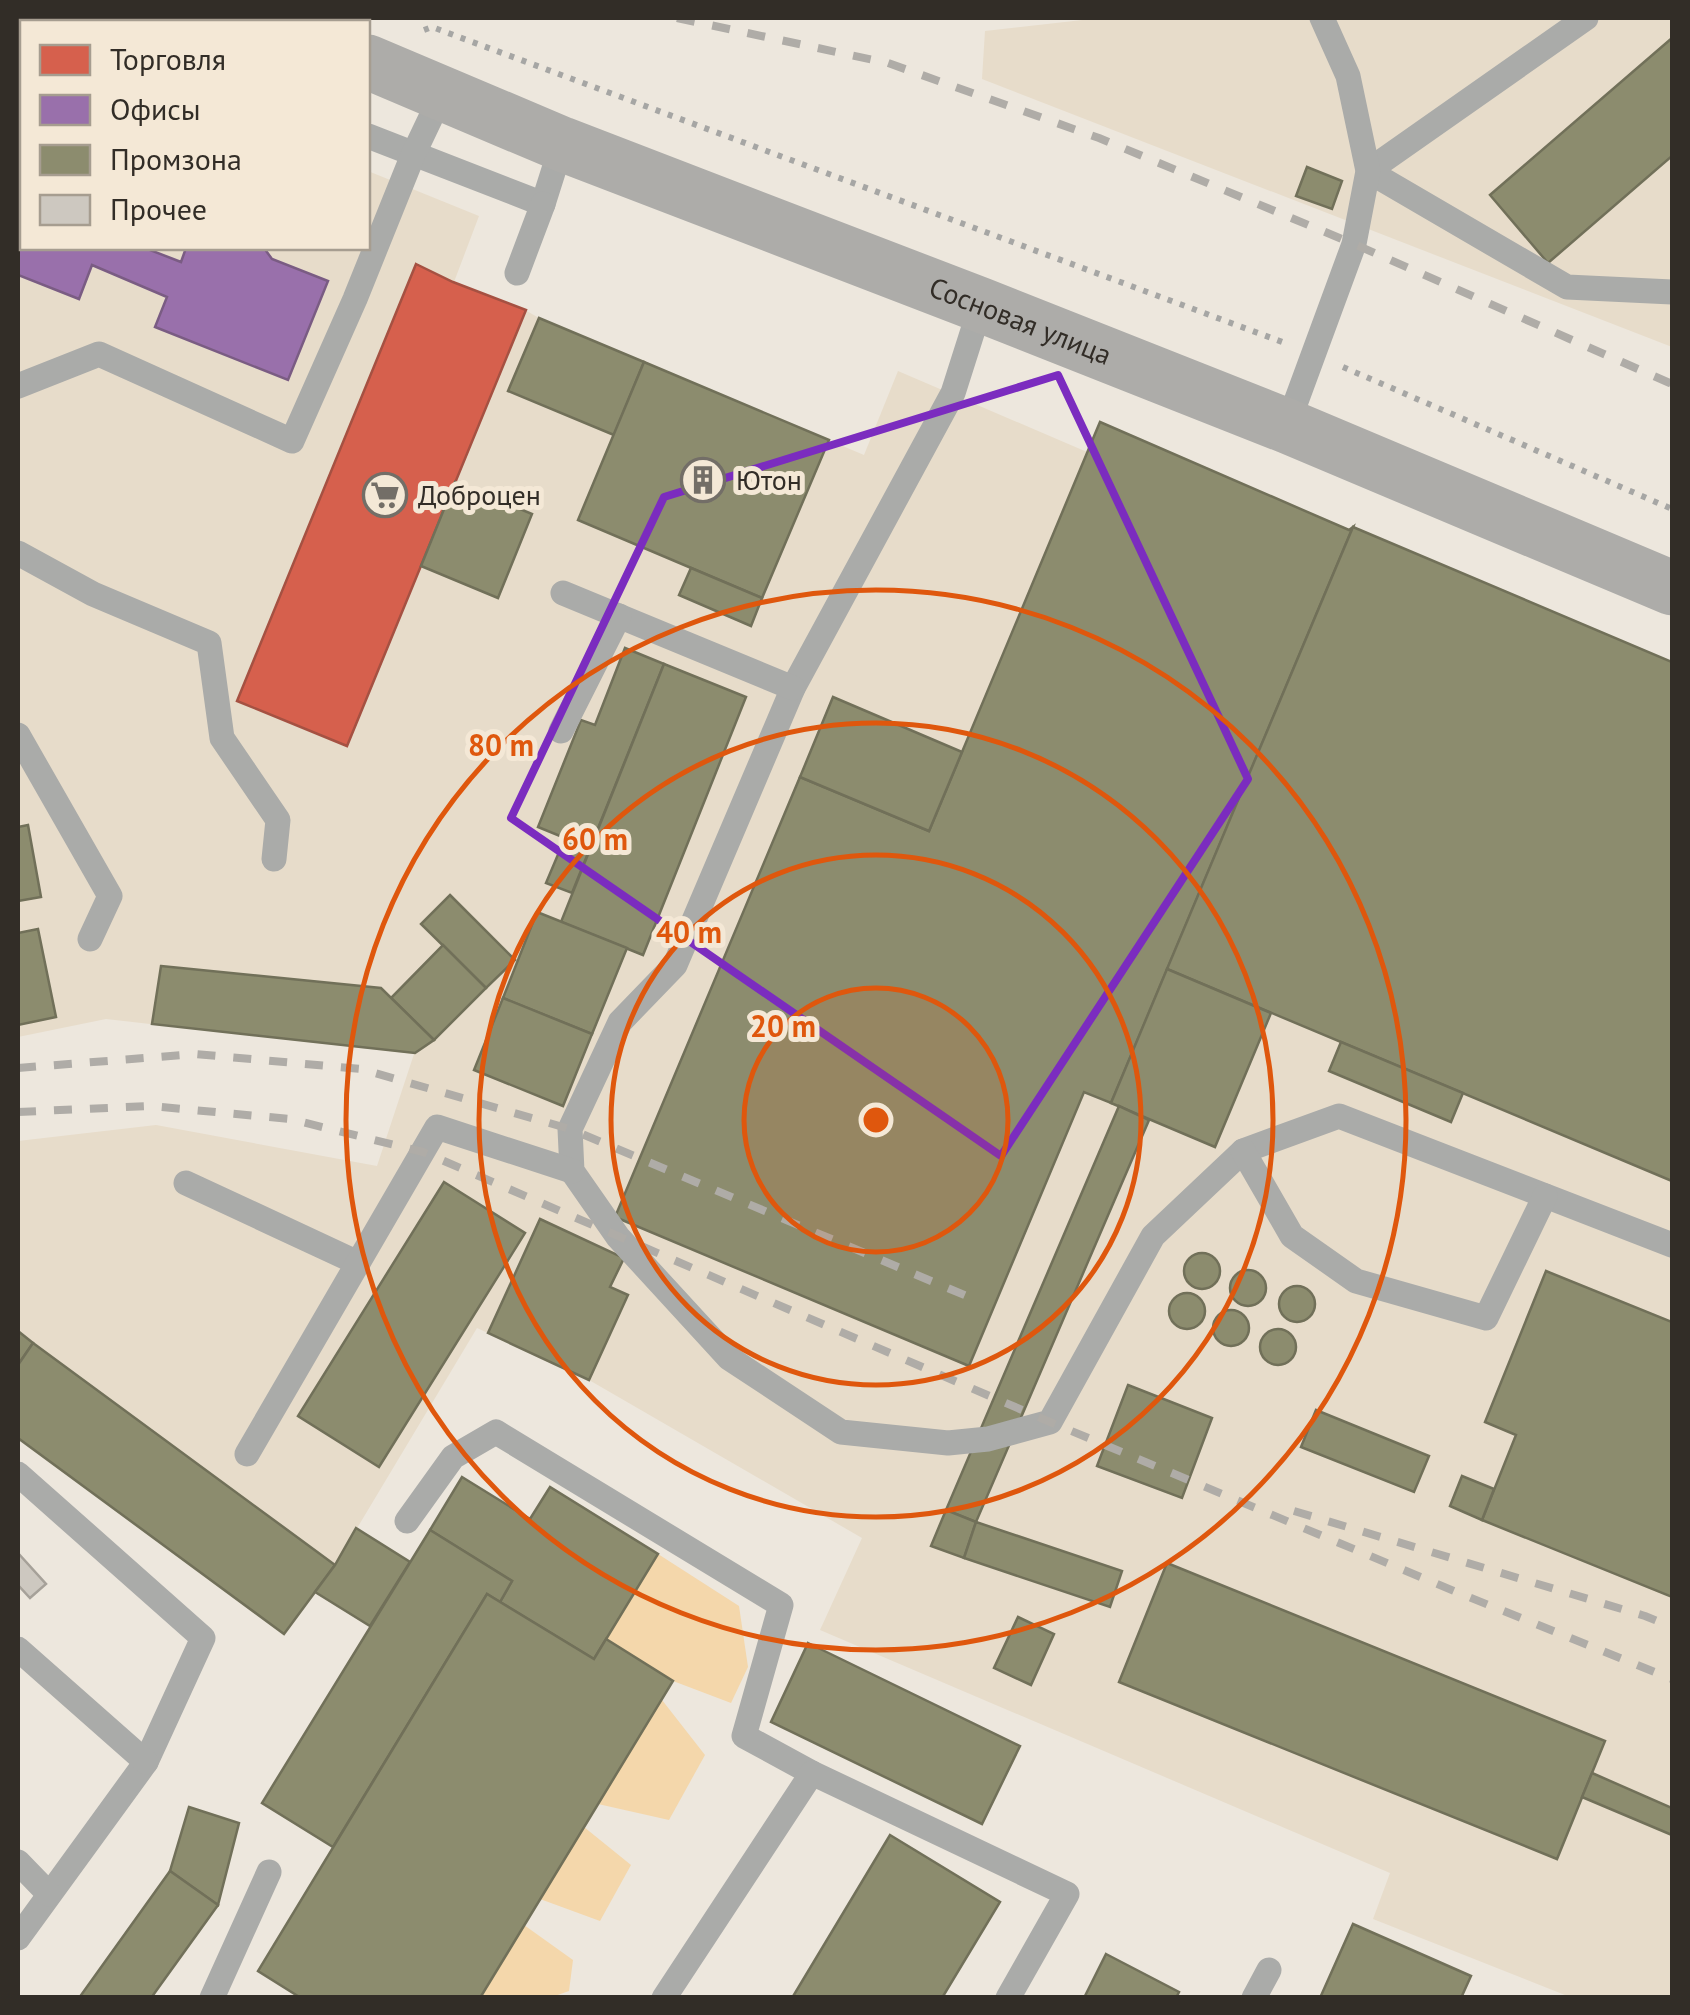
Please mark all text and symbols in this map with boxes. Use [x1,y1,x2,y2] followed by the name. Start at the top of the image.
[20,20,370,250] legend
[110,39,226,78] text: Торговля
[110,89,201,128] text: Офисы
[110,139,242,178] text: Промзона
[110,189,207,228] text: Прочее
[924,268,1117,373] street label: Сосновая улица
[680,457,726,503] building icon: Ютон
[736,461,802,498] place label: Ютон
[362,472,408,518] supermarket icon: Доброцен
[418,476,541,513] place label: Доброцен
[468,725,534,764] text: 80 m
[562,819,628,858] text: 60 m
[656,912,722,951] text: 40 m
[750,1006,816,1045] text: 20 m
[858,1102,894,1138] centre of rings

